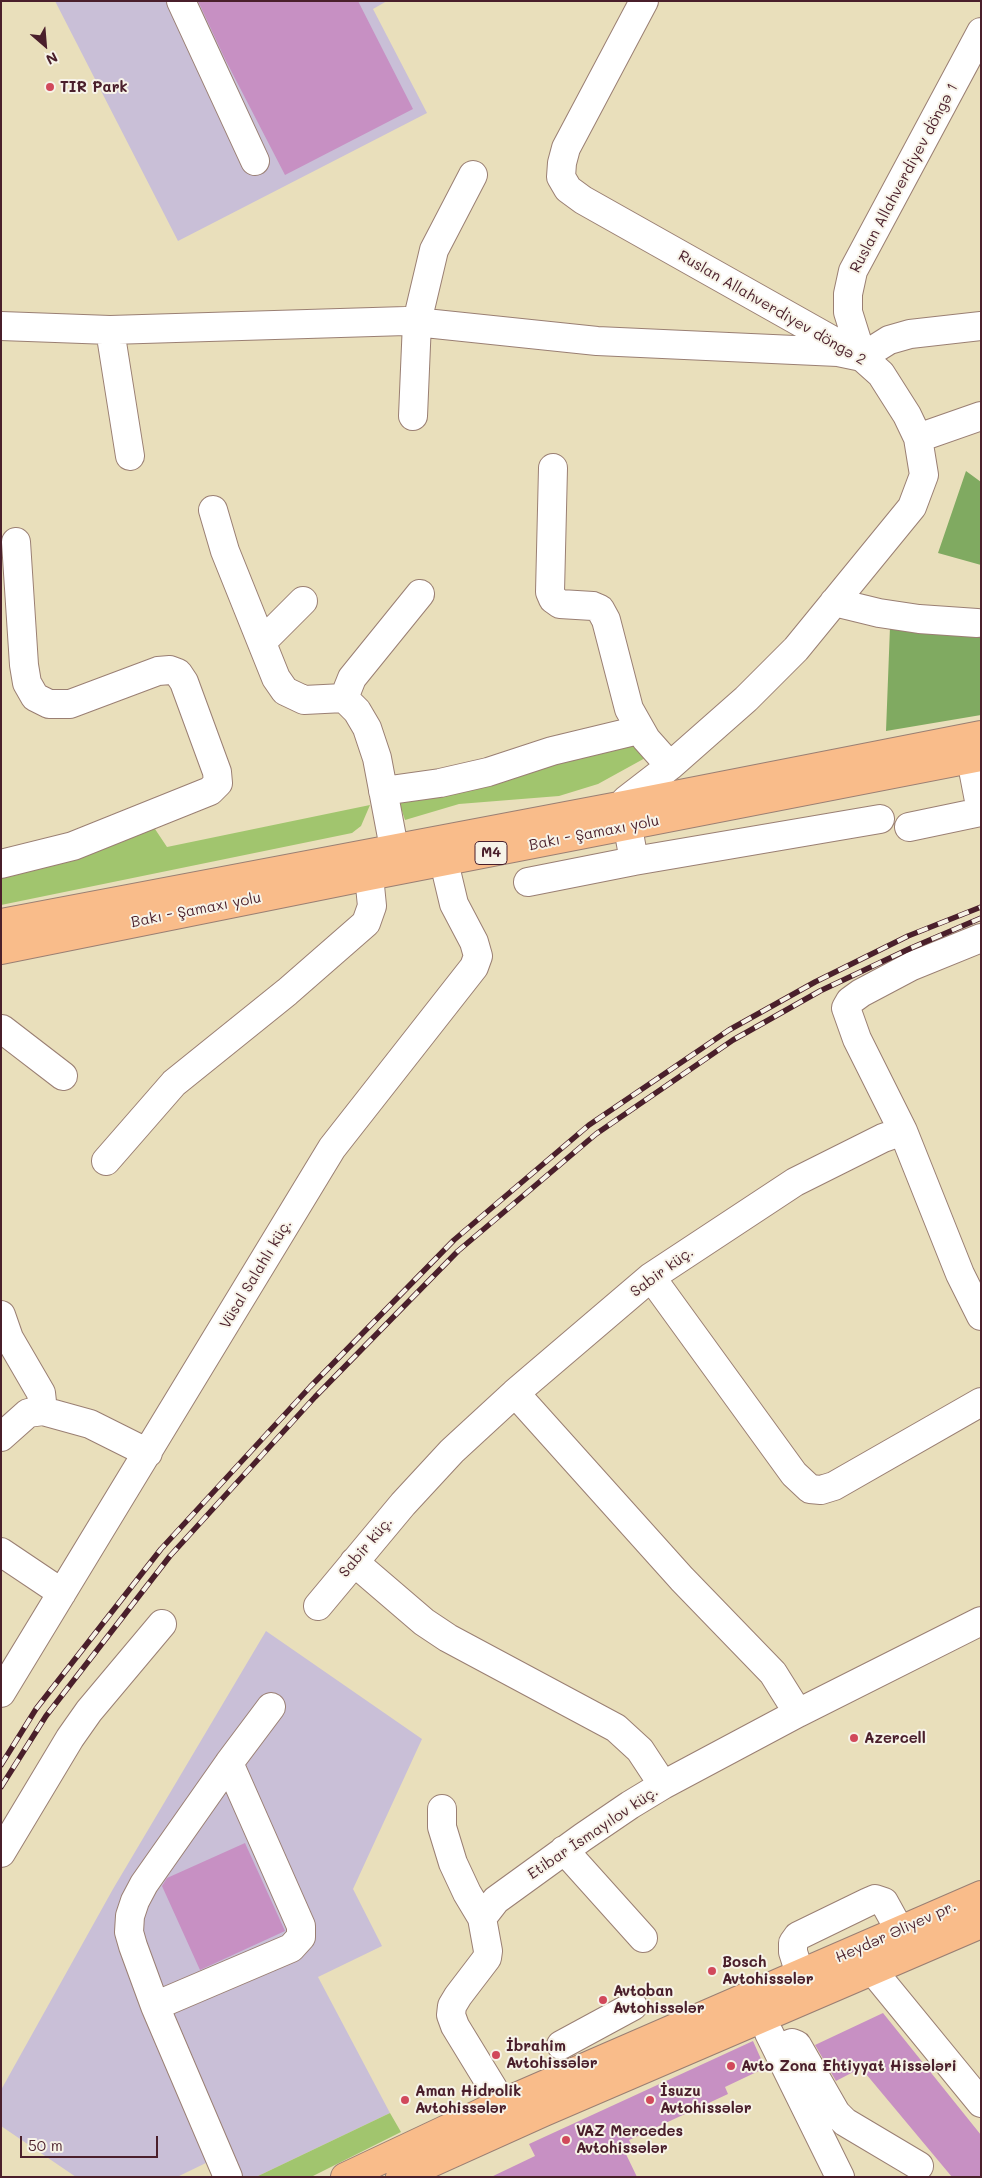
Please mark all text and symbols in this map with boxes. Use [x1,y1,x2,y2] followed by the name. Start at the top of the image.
[20,20,70,70] north arrow
[43,48,61,70] text: N
[60,78,128,96] place label: TIR Park
[846,80,962,276] street label: Ruslan Allahverdiyev döngə 1
[44,81,56,93] marker: TIR Park
[675,247,869,369] street label: Ruslan Allahverdiyev döngə 2
[527,812,661,854] street label: Bakı - Şamaxı yolu
[475,841,507,864] road number: M4
[129,889,263,931] street label: Bakı - Şamaxı yolu
[216,1216,296,1332] street label: Vüsal Salahlı küç.
[627,1243,697,1301] street label: Sabir küç.
[335,1513,397,1581] street label: Sabir küç.
[864,1729,926,1747] place label: Azercell
[848,1732,860,1744] marker: Azercell
[524,1783,662,1883] street label: Etibar İsmayılov küç.
[833,1897,959,1967] street label: Heydər Əliyev pr.
[722,1953,813,1988] place label: Bosch Avtohissələr
[706,1965,718,1977] marker: Bosch Avtohissələr
[613,1982,704,2017] place label: Avtoban Avtohissələr
[597,1994,609,2006] marker: Avtoban Avtohissələr
[506,2037,597,2072] place label: İbrahim Avtohissələr
[490,2049,502,2061] marker: İbrahim Avtohissələr
[741,2057,957,2075] place label: Avto Zona Ehtiyyat Hissələri
[725,2060,737,2072] marker: Avto Zona Ehtiyyat Hissələri
[415,2082,521,2117] place label: Aman Hidrolik Avtohissələr
[660,2082,751,2117] place label: İsuzu Avtohissələr
[399,2094,411,2106] marker: Aman Hidrolik Avtohissələr
[644,2094,656,2106] marker: İsuzu Avtohissələr
[576,2122,683,2157] place label: VAZ Mercedes Avtohissələr
[22,2126,160,2158] scale bar
[560,2134,572,2146] marker: VAZ Mercedes Avtohissələr
[28,2135,63,2155] text: 50 m

